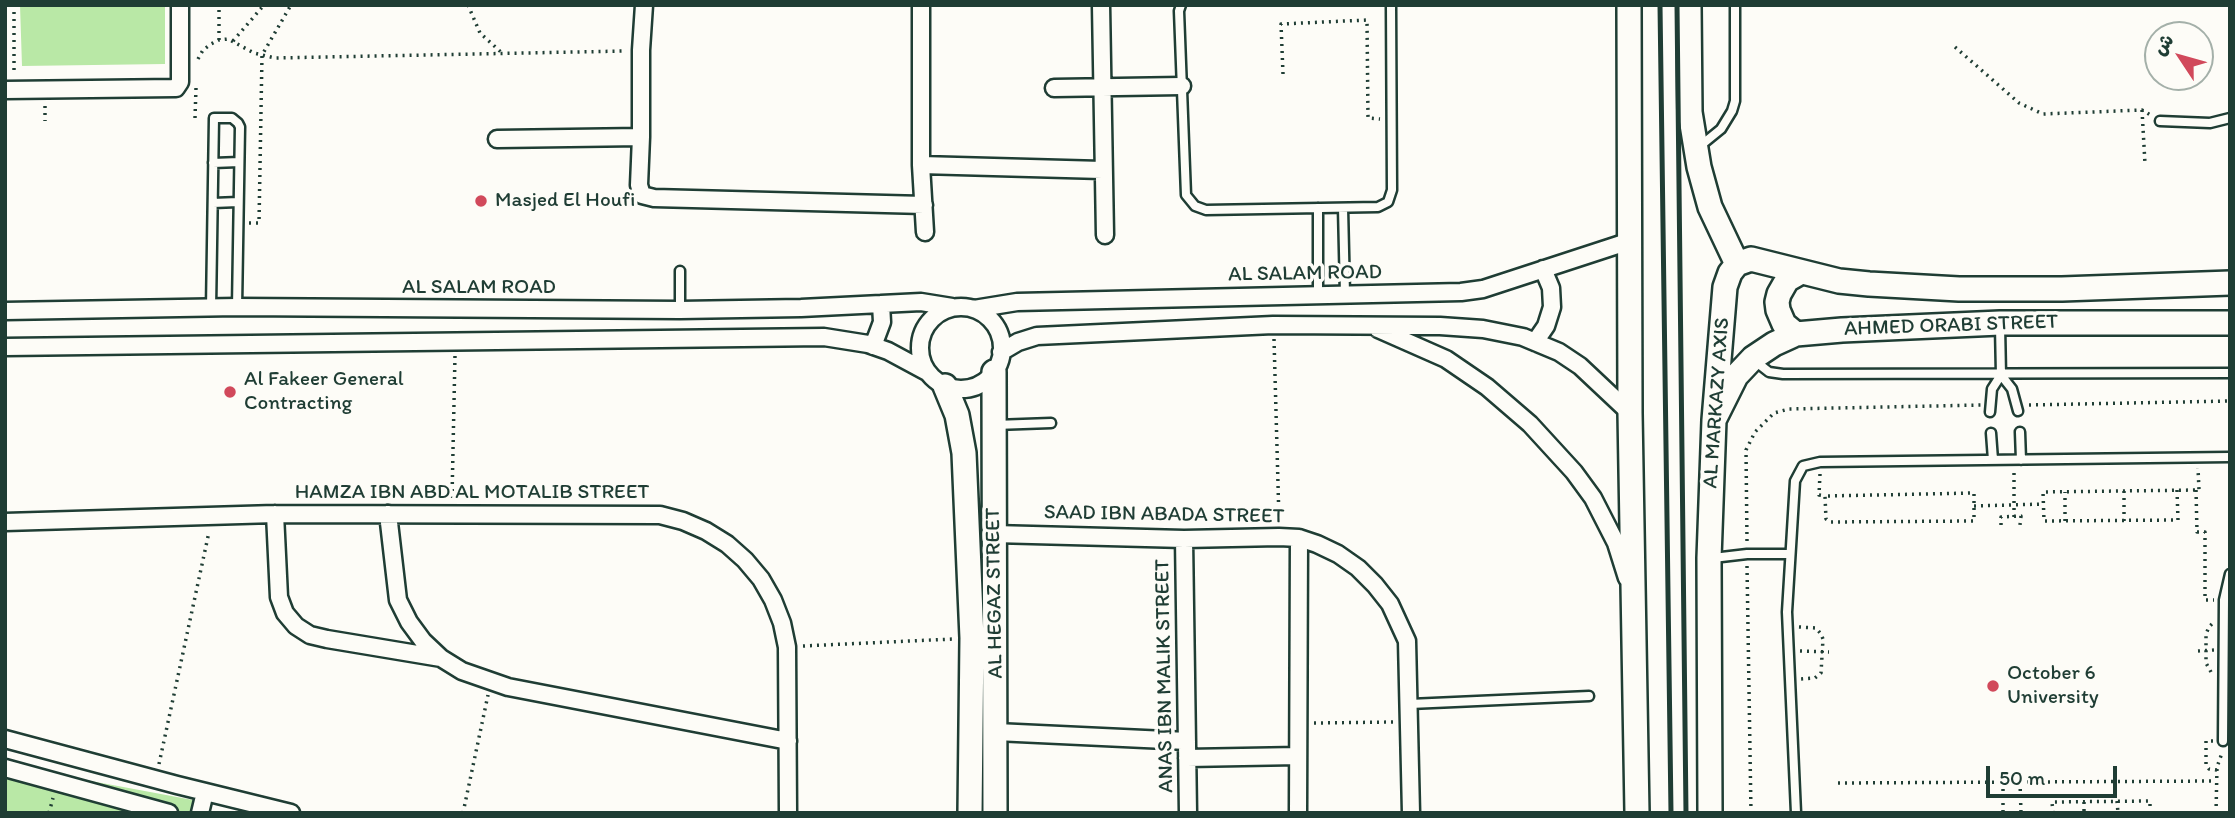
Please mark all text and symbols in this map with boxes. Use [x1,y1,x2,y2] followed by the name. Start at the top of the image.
[2144,21,2214,91] north arrow
[2148,29,2179,60] text: ش
[495,188,635,214] place label: Masjed El Houfi
[473,193,489,209] marker: Masjed El Houfi
[1228,260,1382,288] street label: AL SALAM ROAD
[402,275,556,301] street label: AL SALAM ROAD
[1844,310,2058,342] street label: AHMED ORABI STREET
[1698,317,1736,489] street label: AL MARKAZY AXIS
[244,367,404,417] place label: Al Fakeer General Contracting
[222,384,238,400] marker: Al Fakeer General Contracting
[295,480,649,506] street label: HAMZA IBN ABD AL MOTALIB STREET
[1044,500,1284,530] street label: SAAD IBN ABADA STREET
[981,507,1009,679] street label: AL HEGAZ STREET
[1150,559,1180,793] street label: ANAS IBN MALIK STREET
[2007,661,2099,711] place label: October 6 University
[1985,678,2001,694] marker: October 6 University
[1990,752,2121,796] scale bar
[1999,765,2045,790] text: 50 m

